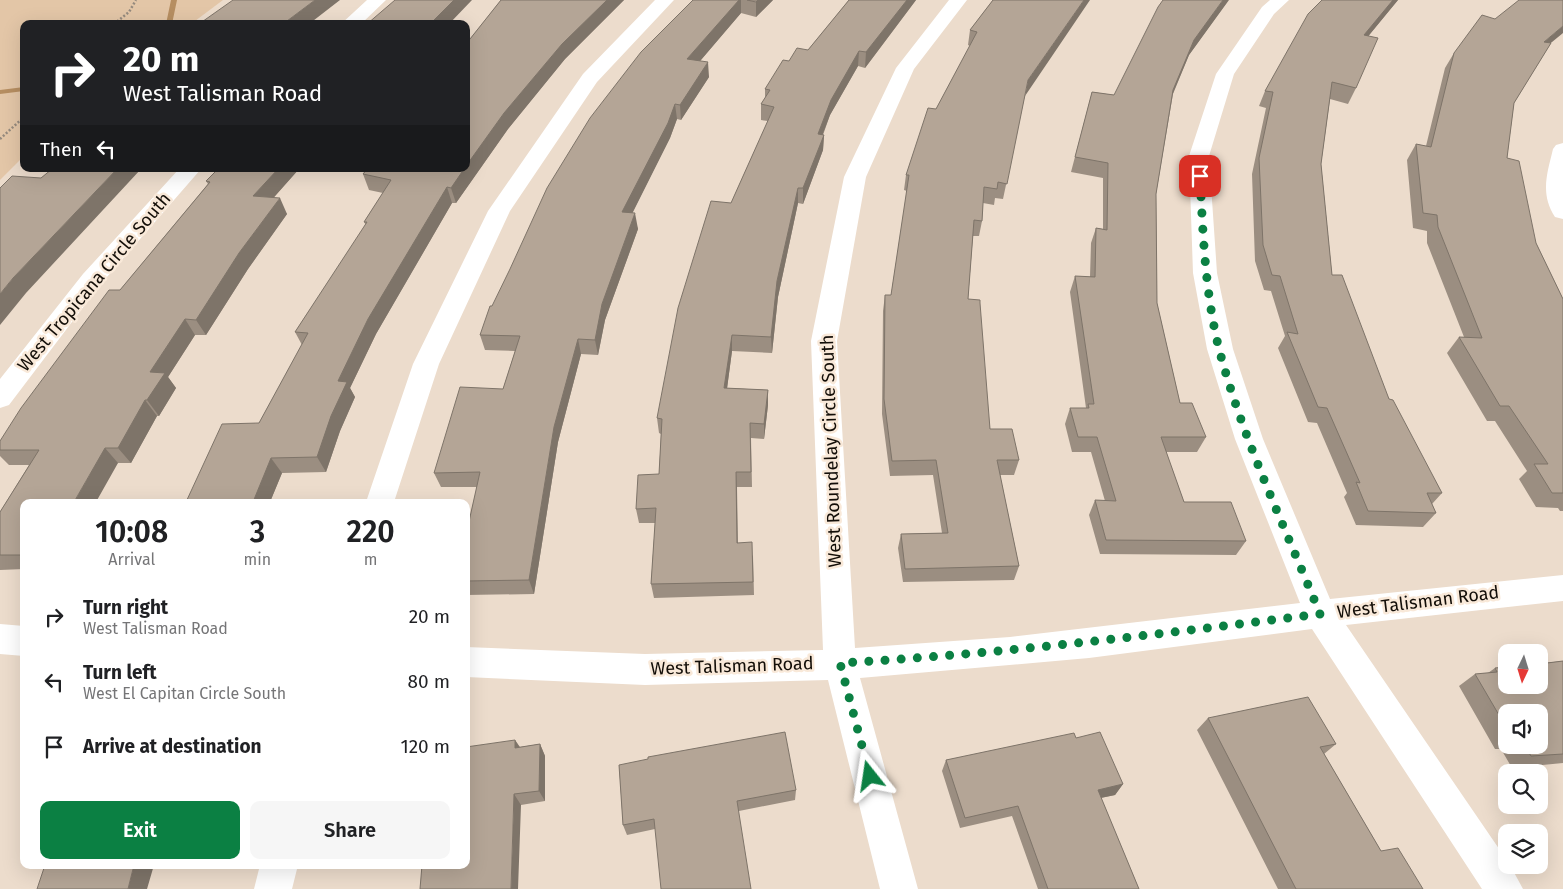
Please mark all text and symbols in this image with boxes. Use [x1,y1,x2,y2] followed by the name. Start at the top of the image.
[123,38,199,80] text: 20 m
[40,40,105,105] icon: right
[123,80,322,107] text: West Talisman Road
[92,135,120,163] icon: left
[40,138,82,161] text: Then
[1179,155,1221,197] pin
[1186,162,1214,190] icon: arrive
[13,188,175,376] street label: West Tropicana Circle South
[816,334,846,568] street label: West Roundelay Circle South
[95,514,168,550] text: 10:08
[250,514,265,550] text: 3
[347,514,395,550] text: 220
[108,550,155,569] text: Arrival
[244,550,271,569] text: min
[364,550,377,569] text: m
[1336,581,1500,623] street label: West Talisman Road
[83,596,168,619] text: Turn right
[40,603,68,631] icon: right
[409,605,450,628] text: 20 m
[83,619,228,638] text: West Talisman Road
[1498,644,1548,694] north arrow
[1498,644,1548,874] map controls
[650,652,814,680] street label: West Talisman Road
[83,661,157,684] text: Turn left
[40,668,68,696] icon: left
[408,670,450,693] text: 80 m
[83,684,286,703] text: West El Capitan Circle South
[1498,704,1548,754] button: sound
[40,733,68,761] icon: arrive
[83,735,262,758] text: Arrive at destination
[400,735,450,758] text: 120 m
[843,749,895,801] position arrow
[1498,764,1548,814] button: search
[40,801,240,859] button: Exit
[250,801,450,859] button: Share
[1498,824,1548,874] button: layers

